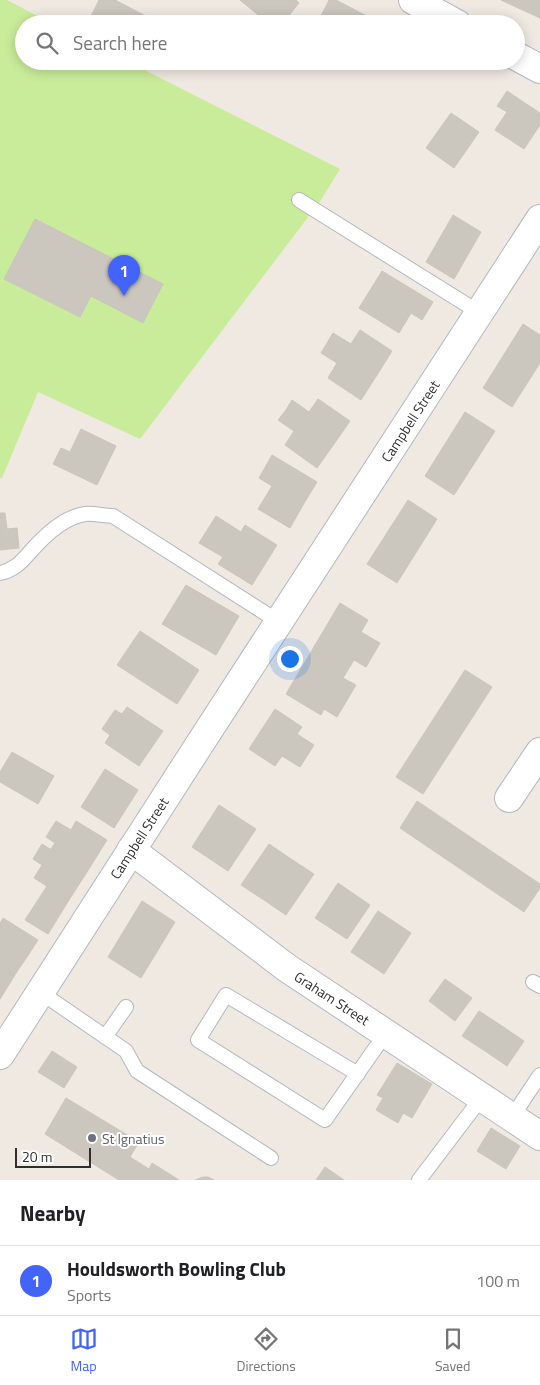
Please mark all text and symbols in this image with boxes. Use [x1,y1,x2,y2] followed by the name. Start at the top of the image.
[15,15,525,70] search box
[73,28,167,57] text: Search here
[33,29,61,57] icon: search
[108,255,140,296] pin: 1
[376,376,444,466] street label: Campbell Street
[277,646,303,672] your location
[105,793,173,883] street label: Campbell Street
[290,966,374,1030] street label: Graham Street
[102,1128,164,1149] place label: St Ignatius
[86,1132,98,1144] marker: St Ignatius
[15,1145,91,1168] scale bar
[22,1146,52,1167] text: 20 m
[20,1197,85,1229] text: Nearby
[67,1254,286,1283] text: Houldsworth Bowling Club
[32,1269,40,1293] text: 1
[476,1269,520,1293] text: 100 m
[67,1283,111,1307] text: Sports
[70,1325,98,1376] tab: Map
[237,1325,296,1376] tab: Directions
[435,1325,471,1376] tab: Saved

